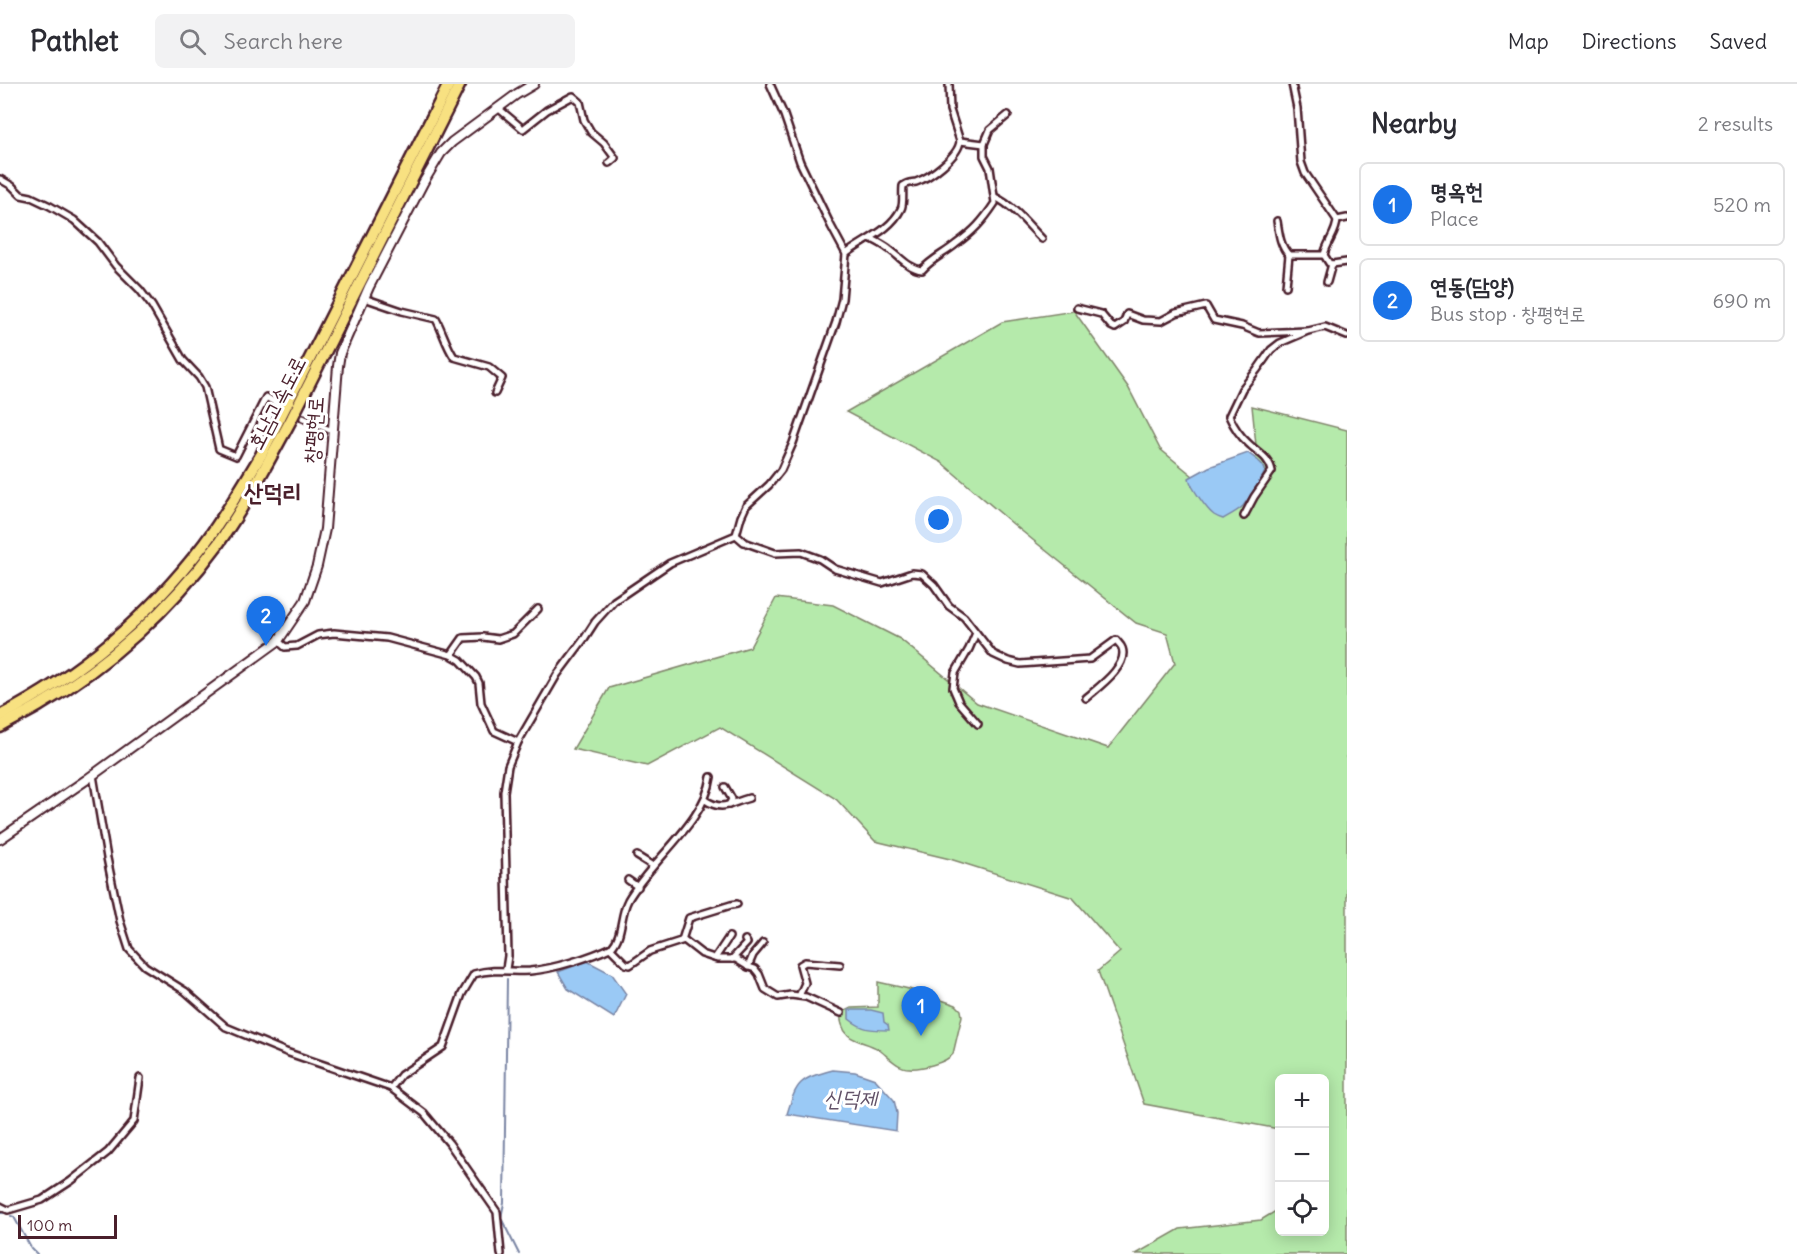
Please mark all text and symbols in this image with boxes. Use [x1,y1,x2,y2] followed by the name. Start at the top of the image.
[155,14,575,68] search box
[30,23,119,59] text: Pathlet
[176,25,209,58] icon: search
[224,27,343,55] text: Search here
[1508,28,1549,55] text: Map
[1582,28,1676,55] text: Directions
[1709,28,1767,55] text: Saved
[1371,107,1457,140] text: Nearby
[1698,111,1773,136] text: 2 results
[1430,177,1483,205] text: 명옥헌
[1389,192,1396,217] text: 1
[1713,192,1771,217] text: 520 m
[1430,206,1478,231] text: Place
[1430,272,1514,300] text: 연동(담양)
[1387,288,1398,313] text: 2
[1713,288,1771,313] text: 690 m
[1430,301,1585,326] text: Bus stop · 창평현로
[242,351,312,454] street label: 호남고속도로
[298,395,329,465] street label: 창평현로
[244,477,302,507] district label: 산덕리
[924,505,953,534] your location
[246,596,286,646] pin: 2
[902,986,940,1036] pin: 1
[1275,1074,1329,1236] map controls
[1275,1074,1329,1128] button: +
[823,1084,880,1112] water label: 신덕제
[1275,1128,1329,1182] button: −
[1275,1182,1329,1236] button: locate
[18,1212,117,1240] scale bar
[27,1215,72,1235] text: 100 m

